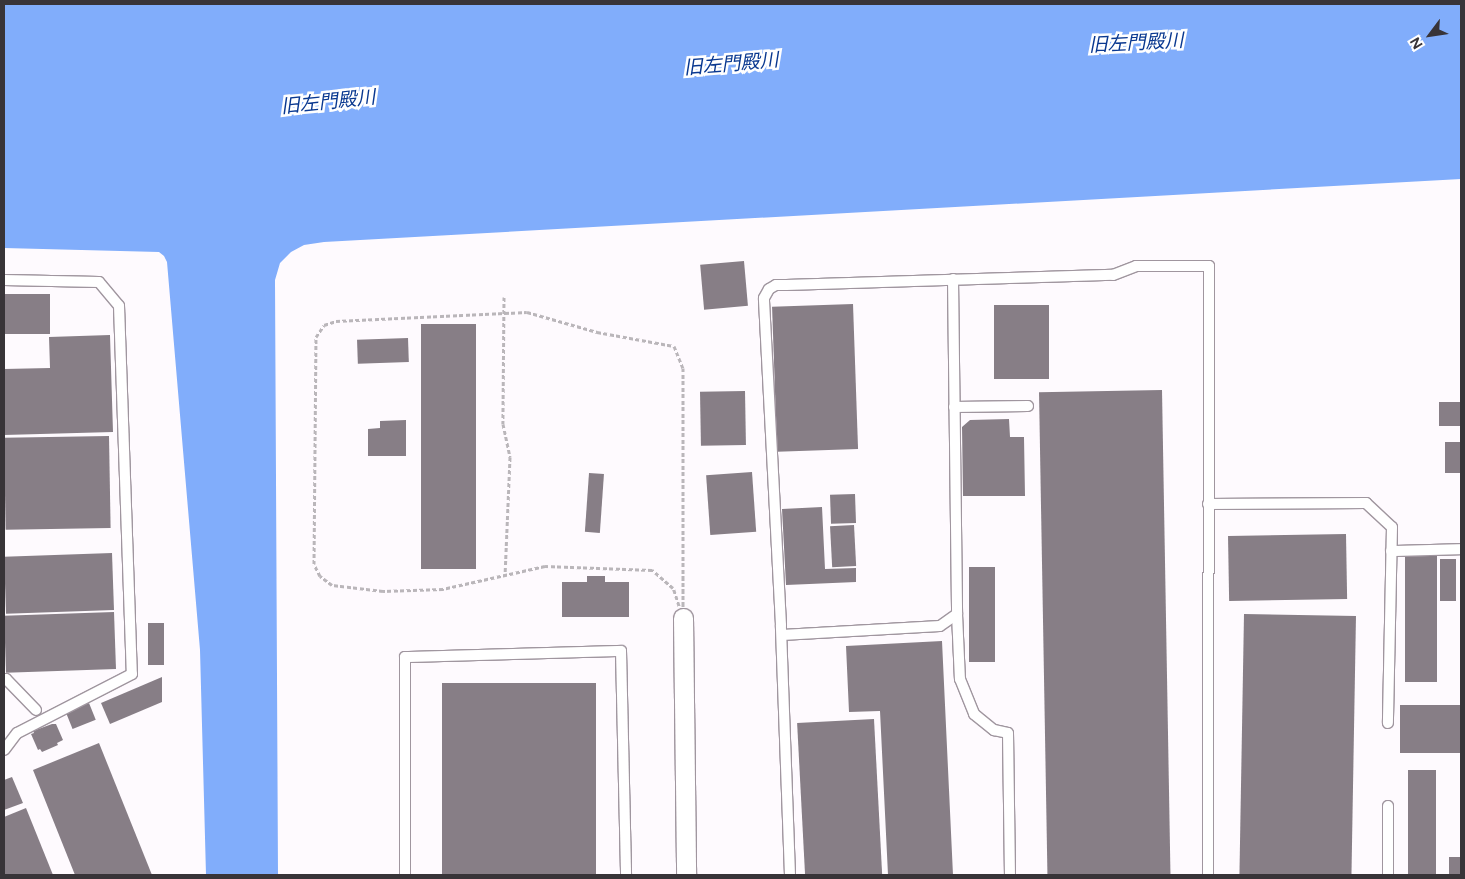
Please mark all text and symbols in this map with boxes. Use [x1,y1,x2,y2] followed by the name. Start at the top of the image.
[1405,10,1455,60] north arrow
[1088,29,1184,57] water label: 旧左門殿川
[1407,34,1427,52] text: N
[683,49,779,79] water label: 旧左門殿川
[280,86,376,118] water label: 旧左門殿川

